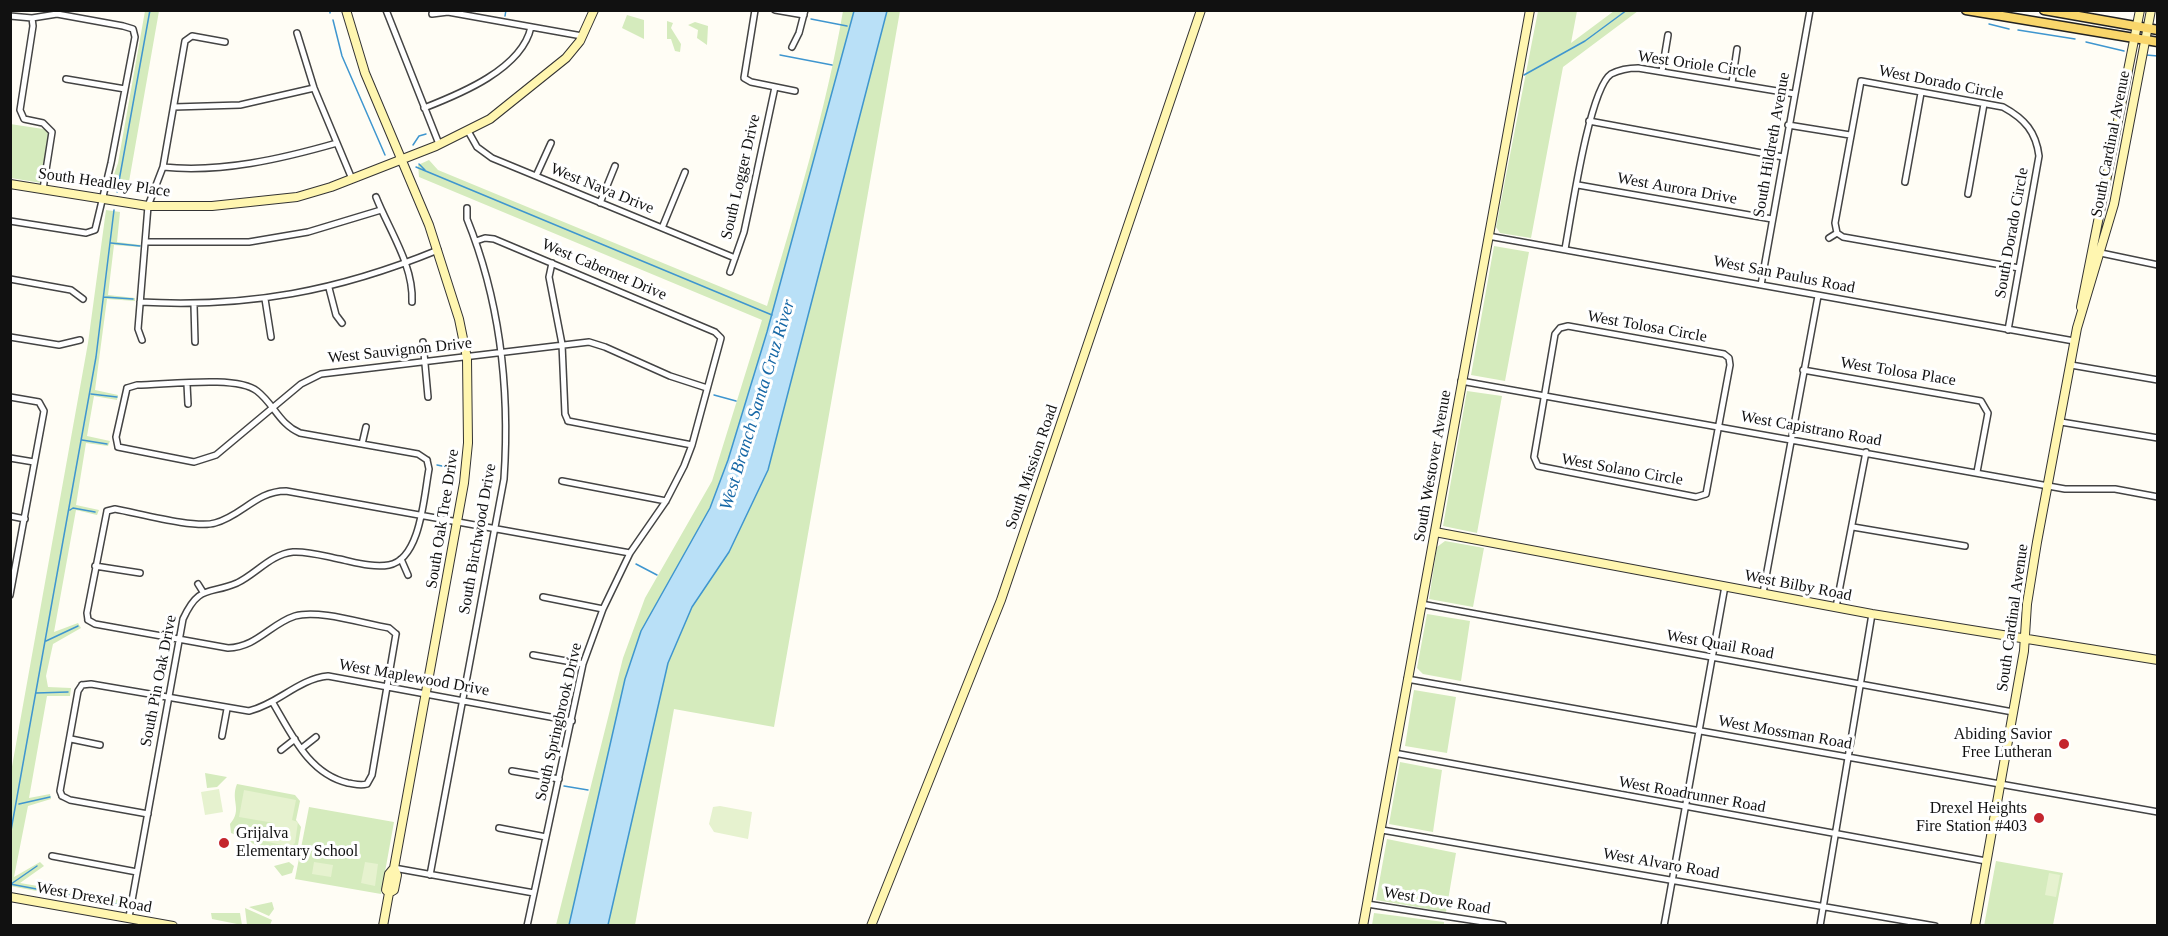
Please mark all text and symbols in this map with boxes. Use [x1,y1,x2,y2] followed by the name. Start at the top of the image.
[1636,47,1758,83] street label: West Oriole Circle
[1877,61,2005,105] street label: West Dorado Circle
[2087,69,2135,219] street label: South Cardinal Avenue
[1750,71,1794,219] street label: South Hildreth Avenue
[717,112,765,242] street label: South Logger Drive
[548,160,656,218] street label: West Nava Drive
[37,164,171,202] street label: South Headley Place
[1991,166,2033,300] street label: South Dorado Circle
[1616,169,1738,209] street label: West Aurora Drive
[539,235,669,305] street label: West Cabernet Drive
[1711,252,1857,298] street label: West San Paulus Road
[716,297,800,513] water label: West Branch Santa Cruz River
[1586,307,1708,347] street label: West Tolosa Circle
[327,334,473,368] street label: West Sauvignon Drive
[1839,353,1957,391] street label: West Tolosa Place
[1410,389,1456,543] street label: South Westover Avenue
[1002,402,1062,532] street label: South Mission Road
[1739,407,1883,451] street label: West Capistrano Road
[422,448,464,590] street label: South Oak Tree Drive
[1560,450,1684,490] street label: West Solano Circle
[455,462,501,616] street label: South Birchwood Drive
[1993,543,2033,693] street label: South Cardinal Avenue
[1743,566,1853,606] street label: West Bilby Road
[137,614,181,748] street label: South Pin Oak Drive
[1665,626,1775,664] street label: West Quail Road
[531,641,587,803] street label: South Springbrook Drive
[337,655,491,701] street label: West Maplewood Drive
[1717,712,1853,754] street label: West Mossman Road
[1954,725,2052,763] place label: Abiding Savior Free Lutheran
[2057,737,2071,751] marker: Abiding Savior Free Lutheran
[1617,773,1767,817] street label: West Roadrunner Road
[1916,799,2027,837] place label: Drexel Heights Fire Station #403
[2032,811,2046,825] marker: Drexel Heights Fire Station #403
[236,824,358,862] place label: Grijalva Elementary School
[217,836,231,850] marker: Grijalva Elementary School
[1601,844,1721,884] street label: West Alvaro Road
[35,878,153,918] street label: West Drexel Road
[1382,883,1492,919] street label: West Dove Road

